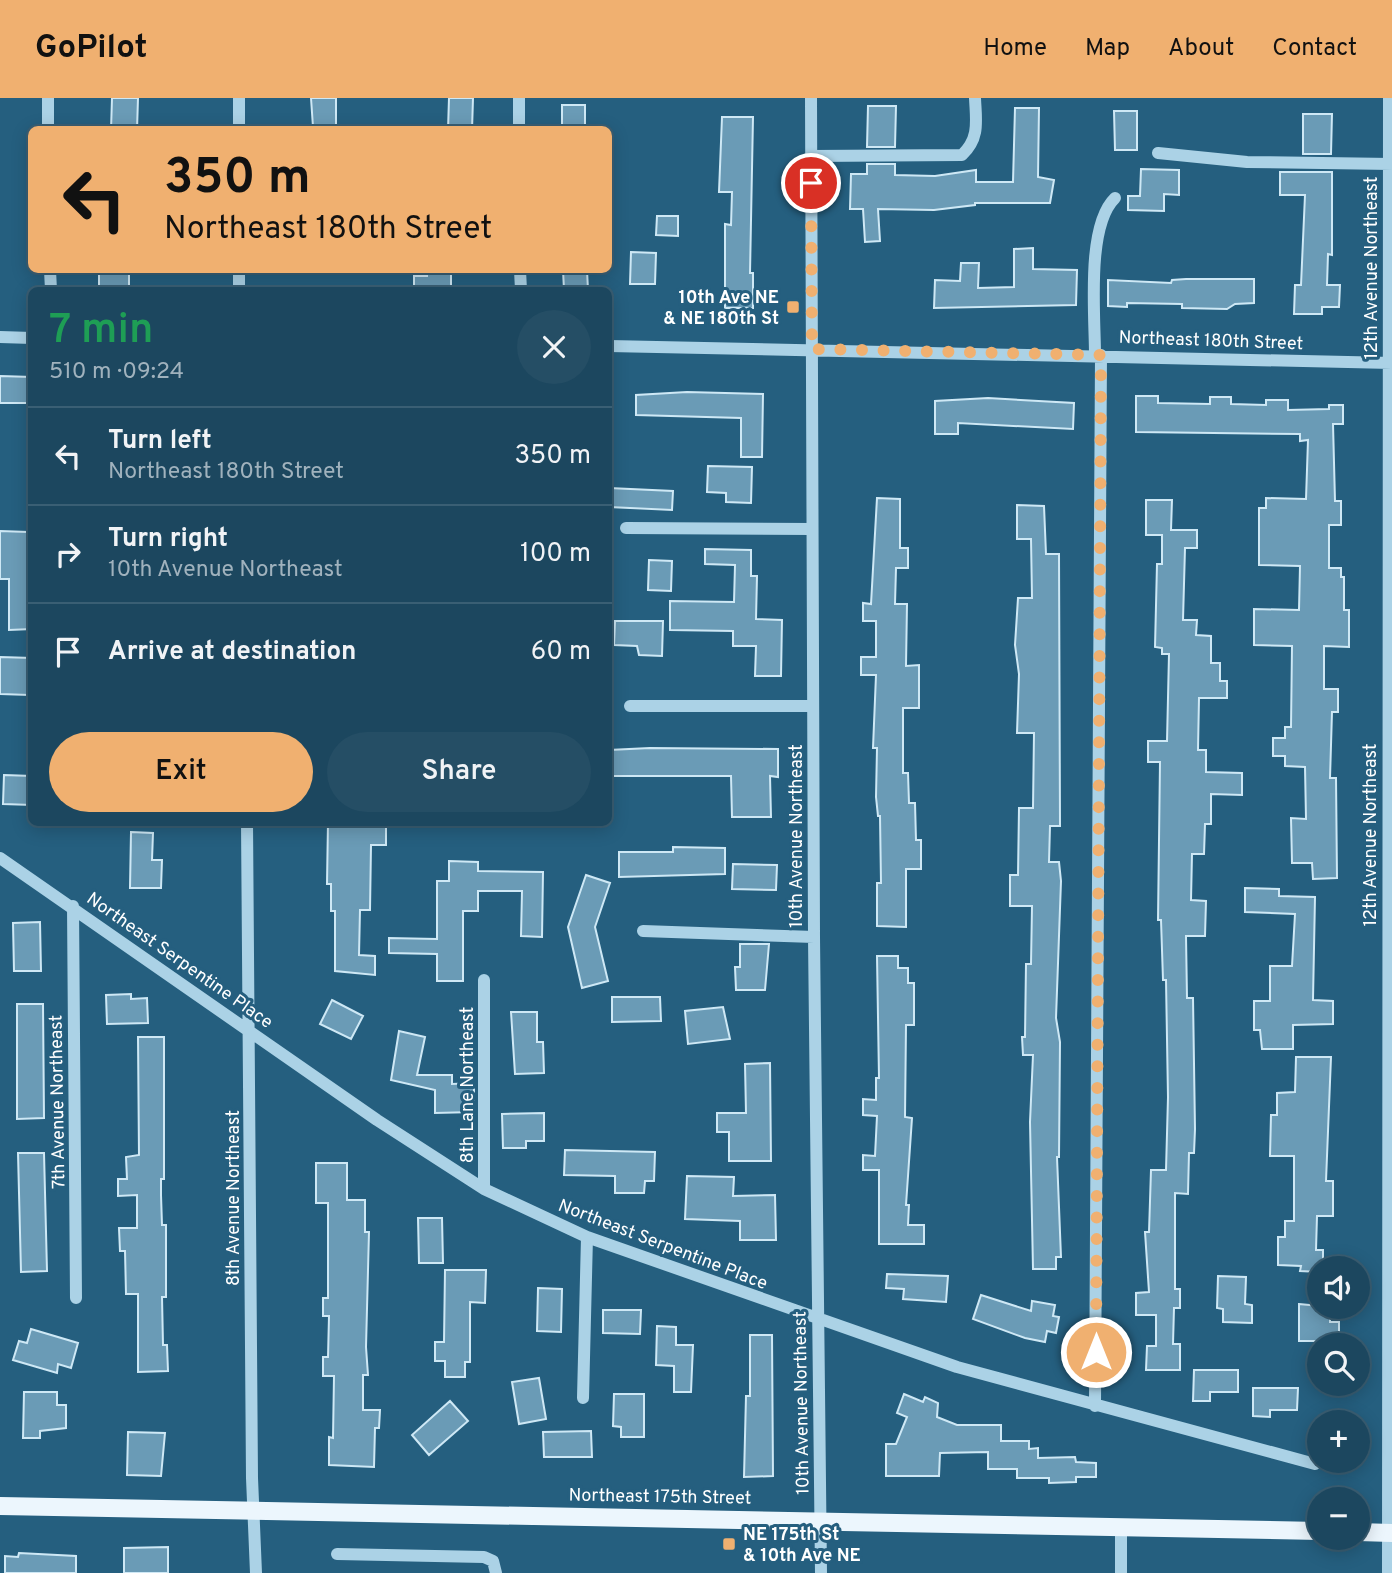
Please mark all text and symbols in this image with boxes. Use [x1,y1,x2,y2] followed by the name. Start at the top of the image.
[35,28,148,70] text: GoPilot
[983,34,1047,64] text: Home
[1085,34,1130,64] text: Map
[1168,34,1234,64] text: About
[1272,34,1357,64] text: Contact
[164,149,311,211] text: 350 m
[781,153,841,213] pin
[49,154,140,245] icon: left
[792,164,830,202] icon: arrive
[1361,176,1384,360] street label: 12th Avenue Northeast
[164,210,492,250] text: Northeast 180th Street
[663,287,779,331] place label: 10th Ave NE & NE 180th St
[785,299,801,315] marker: 10th Ave NE & NE 180th St
[49,305,153,358] text: 7 min
[517,310,591,384] button: close
[1118,327,1304,356] street label: Northeast 180th Street
[49,358,184,387] text: 510 m · 09:24
[108,425,212,458] text: Turn left
[49,437,87,475] icon: left
[514,440,591,473] text: 350 m
[108,458,344,487] text: Northeast 180th Street
[108,523,228,556] text: Turn right
[49,535,87,573] icon: right
[520,538,591,571] text: 100 m
[108,556,343,585] text: 10th Avenue Northeast
[49,633,87,671] icon: arrive
[108,636,356,669] text: Arrive at destination
[531,636,591,669] text: 60 m
[49,732,313,812] button: Exit
[327,732,591,812] button: Share
[1360,743,1383,927] street label: 12th Avenue Northeast
[786,744,809,928] street label: 10th Avenue Northeast
[81,888,277,1034] street label: Northeast Serpentine Place
[457,1007,480,1163] street label: 8th Lane Northeast
[45,1015,72,1189] street label: 7th Avenue Northeast
[223,1110,246,1286] street label: 8th Avenue Northeast
[554,1195,770,1296] street label: Northeast Serpentine Place
[1307,1256,1370,1550] map controls
[1307,1256,1370,1319] button: sound
[789,1311,816,1495] street label: 10th Avenue Northeast
[1059,1315,1133,1389] position arrow
[1307,1333,1370,1396] button: search
[1307,1410,1370,1473] button: +
[568,1484,752,1511] street label: Northeast 175th Street
[1307,1487,1370,1550] button: −
[743,1524,861,1568] place label: NE 175th St & 10th Ave NE
[721,1536,737,1552] marker: NE 175th St & 10th Ave NE

